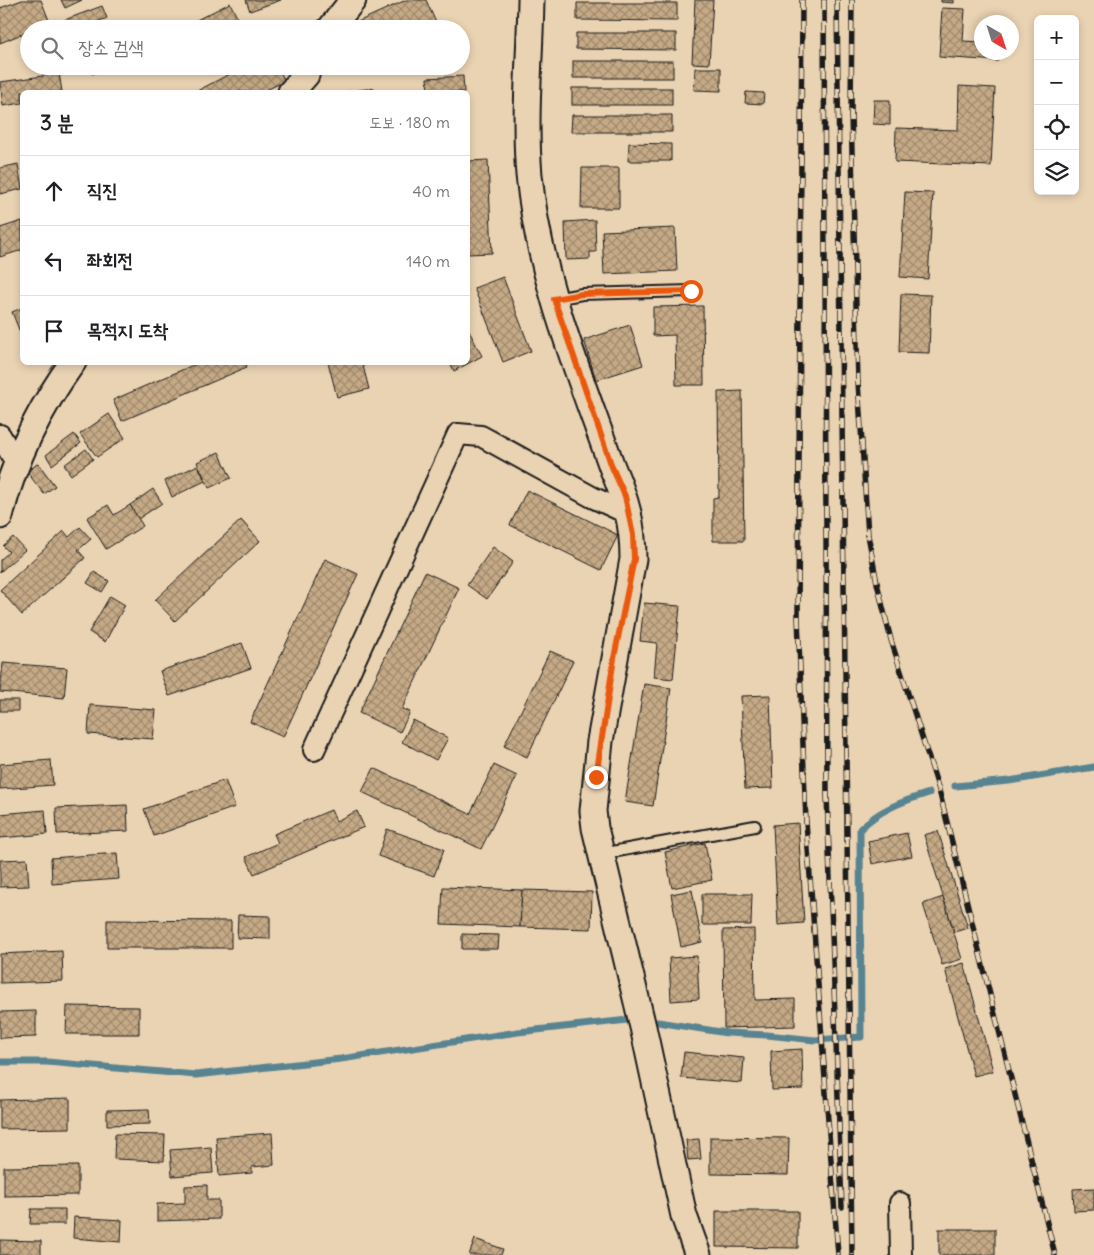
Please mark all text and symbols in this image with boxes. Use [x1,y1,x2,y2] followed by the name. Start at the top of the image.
[974,15,1019,60] north arrow
[1034,15,1079,195] map controls
[1034,15,1079,60] button: +
[20,20,470,75] search box
[38,34,66,62] icon: search
[78,35,144,59] text: 장소 검색
[1034,60,1079,105] button: −
[1034,105,1079,150] button: locate
[40,109,74,136] text: 3 분
[369,112,450,132] text: 도보 · 180 m
[1034,150,1079,195] button: layers
[40,177,68,205] icon: ahead
[87,178,118,202] text: 직진
[412,181,450,201] text: 40 m
[40,247,68,275] icon: left
[87,248,133,272] text: 좌회전
[406,251,450,271] text: 140 m
[680,280,703,303] route start
[40,317,68,345] icon: arrive
[87,318,168,342] text: 목적지 도착
[585,766,608,789] route end

